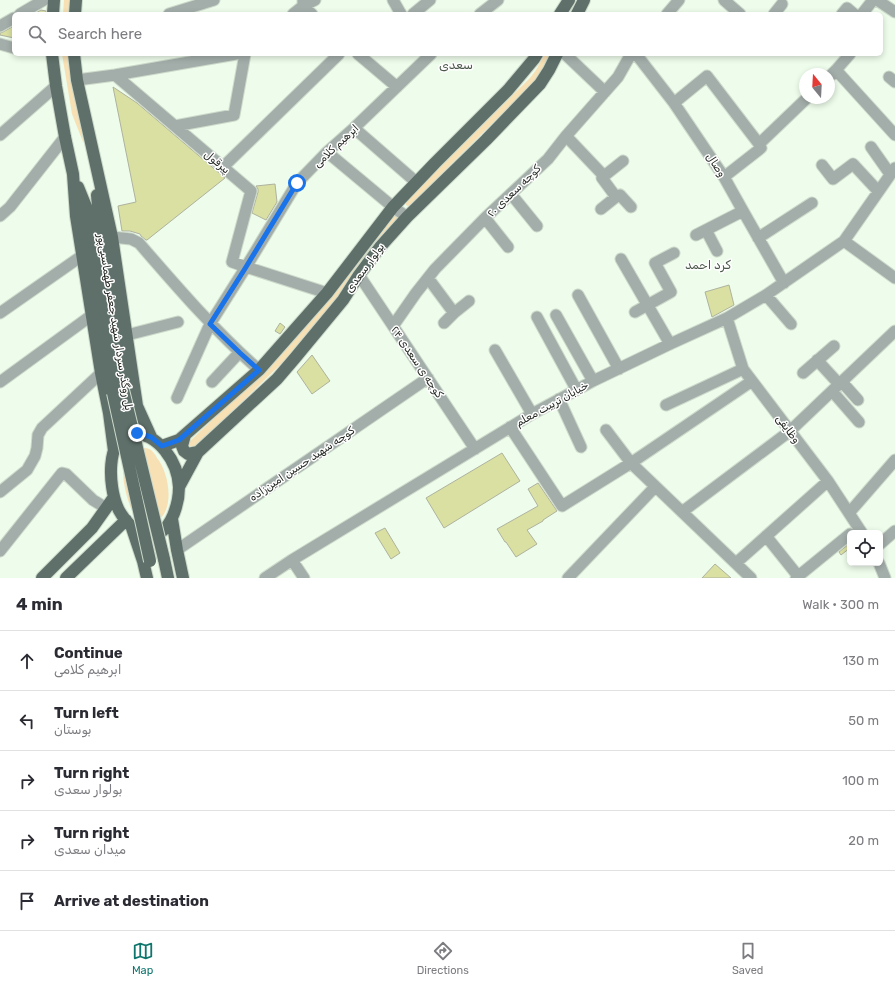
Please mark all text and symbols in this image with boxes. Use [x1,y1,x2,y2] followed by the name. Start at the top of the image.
[12,12,883,56] search box
[26,23,48,45] icon: search
[58,25,142,43] text: Search here
[439,58,473,72] district label: سعدی
[799,68,835,104] north arrow
[311,122,362,171] street label: ابرهیم کلامی
[201,148,233,177] street label: پیرقول
[703,151,728,180] street label: وصال
[485,162,544,221] street label: کوچه سعدی ۲۰
[288,174,306,192] route start
[93,232,135,412] street label: پل روگذر سردار شهید جعفر طهماسبی‌پور
[343,241,388,296] street label: بولوار سعدی
[685,258,732,273] district label: کرد احمد
[387,324,446,401] street label: کوچه ی سعدی ۲۴
[513,378,591,430] street label: خیابان تربیت معلم
[772,412,803,446] street label: وظایفی
[128,424,146,442] route end
[247,424,358,505] street label: کوچه شهید حسین امین‌زاده
[847,530,883,566] map controls
[847,530,883,566] button: locate
[16,594,63,614] text: 4 min
[802,597,879,612] text: Walk · 300 m
[54,644,123,662] text: Continue
[16,650,38,672] icon: ahead
[843,653,879,668] text: 130 m
[54,662,121,677] text: ابرهیم کلامی
[54,704,119,722] text: Turn left
[16,710,38,732] icon: left
[848,713,879,728] text: 50 m
[54,722,92,737] text: بوستان
[54,764,129,782] text: Turn right
[16,770,38,792] icon: right
[842,773,879,788] text: 100 m
[54,782,122,797] text: بولوار سعدی
[54,824,129,842] text: Turn right
[16,830,38,852] icon: right
[848,833,879,848] text: 20 m
[54,842,126,857] text: میدان سعدی
[16,890,38,912] icon: arrive
[54,892,209,910] text: Arrive at destination
[132,940,154,977] tab: Map
[417,940,469,977] tab: Directions
[732,940,763,977] tab: Saved

